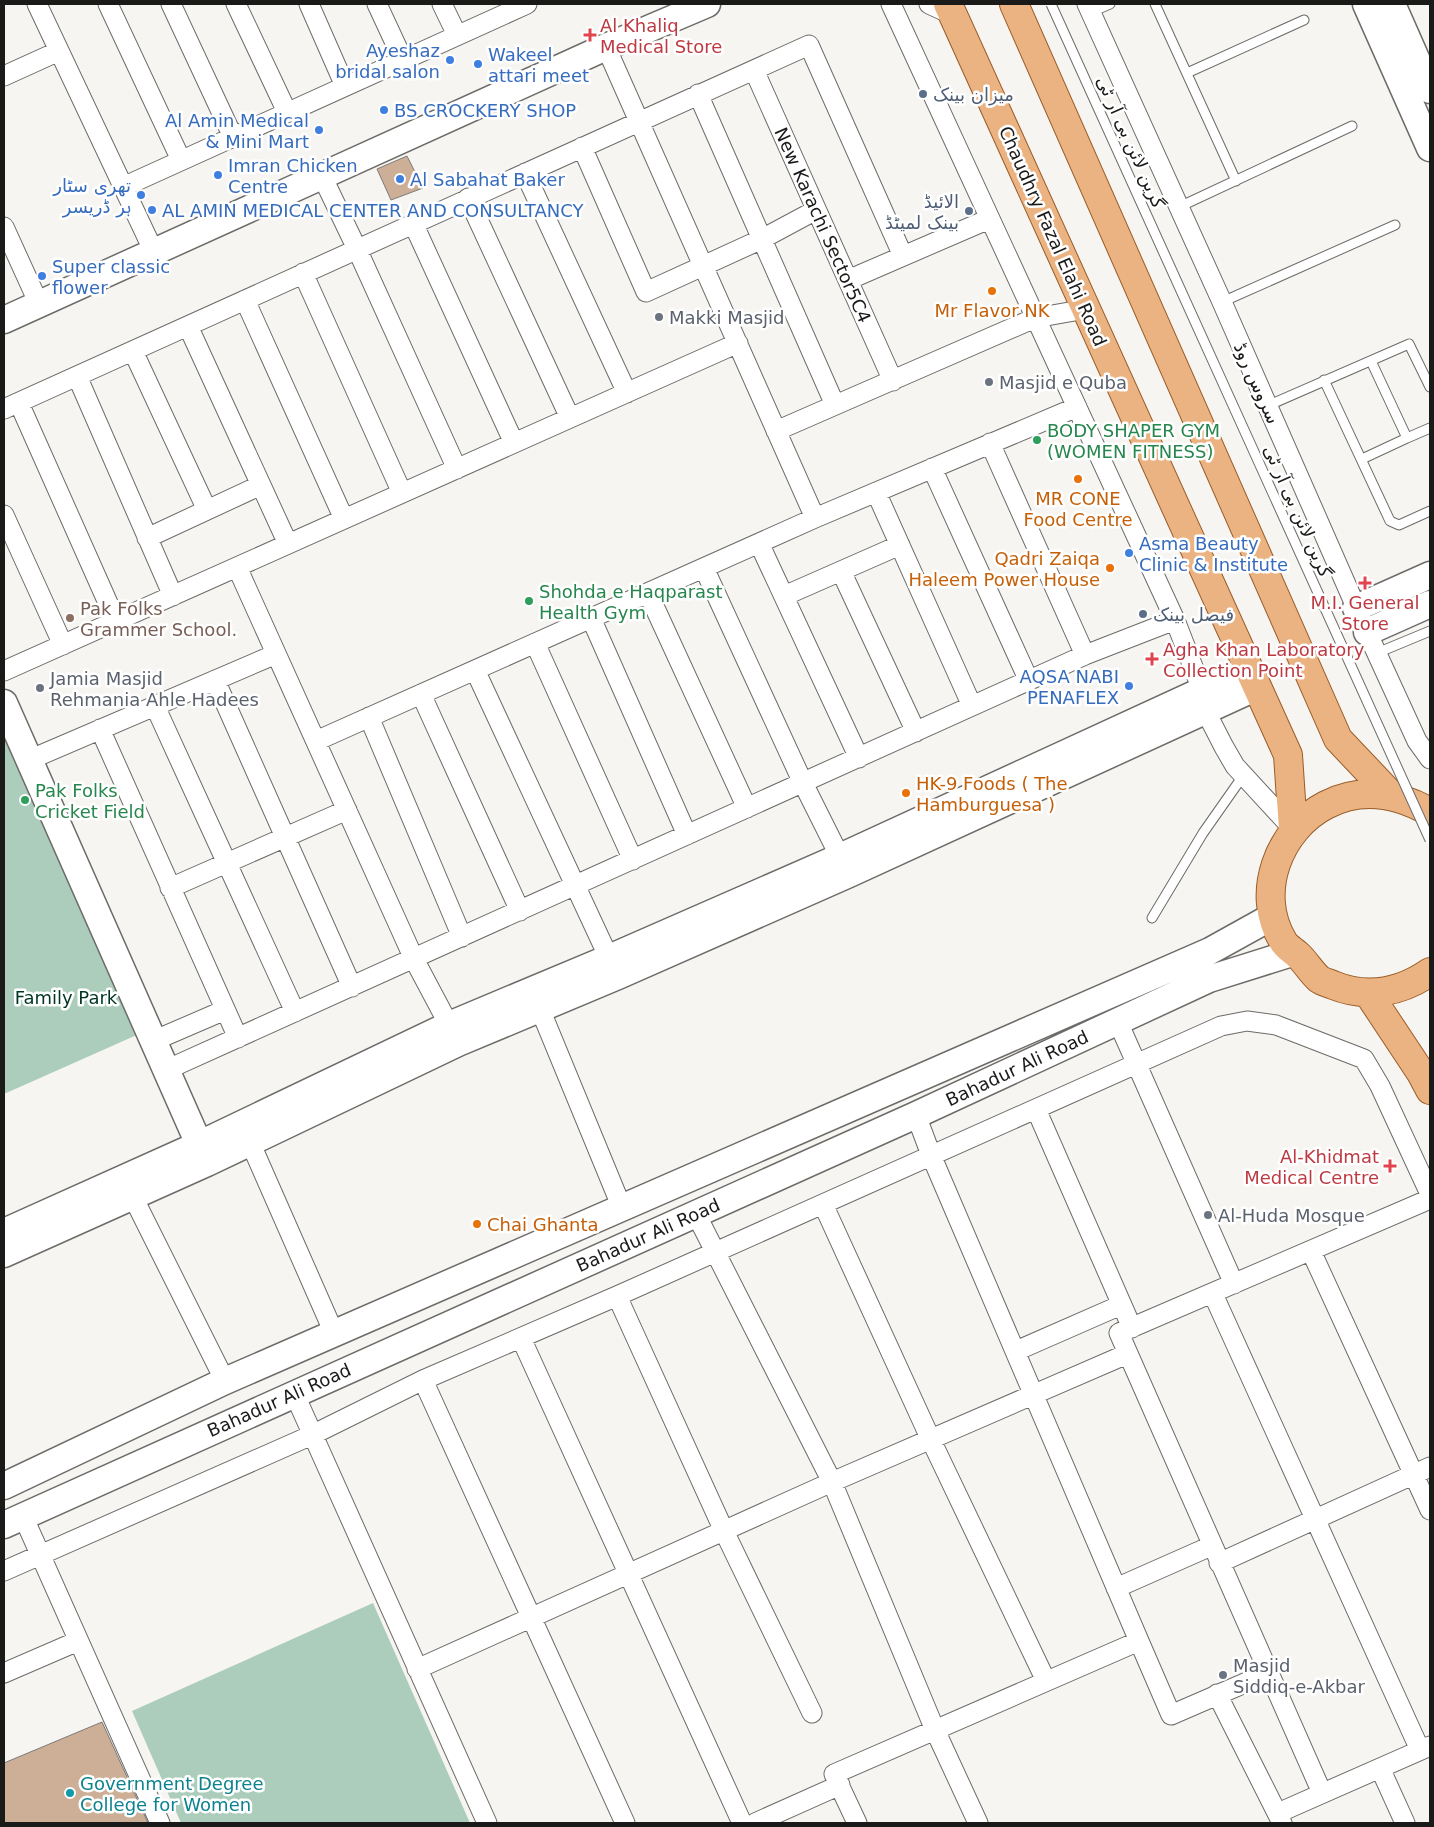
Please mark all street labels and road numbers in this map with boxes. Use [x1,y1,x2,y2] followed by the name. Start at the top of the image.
[1091,72,1171,212] street label: گرین لائن بی آر ٹی
[995,123,1111,349] street label: Chaudhry Fazal Elahi Road
[770,124,876,326] street label: New Karachi Sector5C4
[1229,339,1284,427] street label: سروس روڈ
[1258,441,1338,581] street label: گرین لائن بی آر ٹی
[942,1026,1092,1110] street label: Bahadur Ali Road
[573,1194,723,1276] street label: Bahadur Ali Road
[204,1359,354,1441] street label: Bahadur Ali Road

